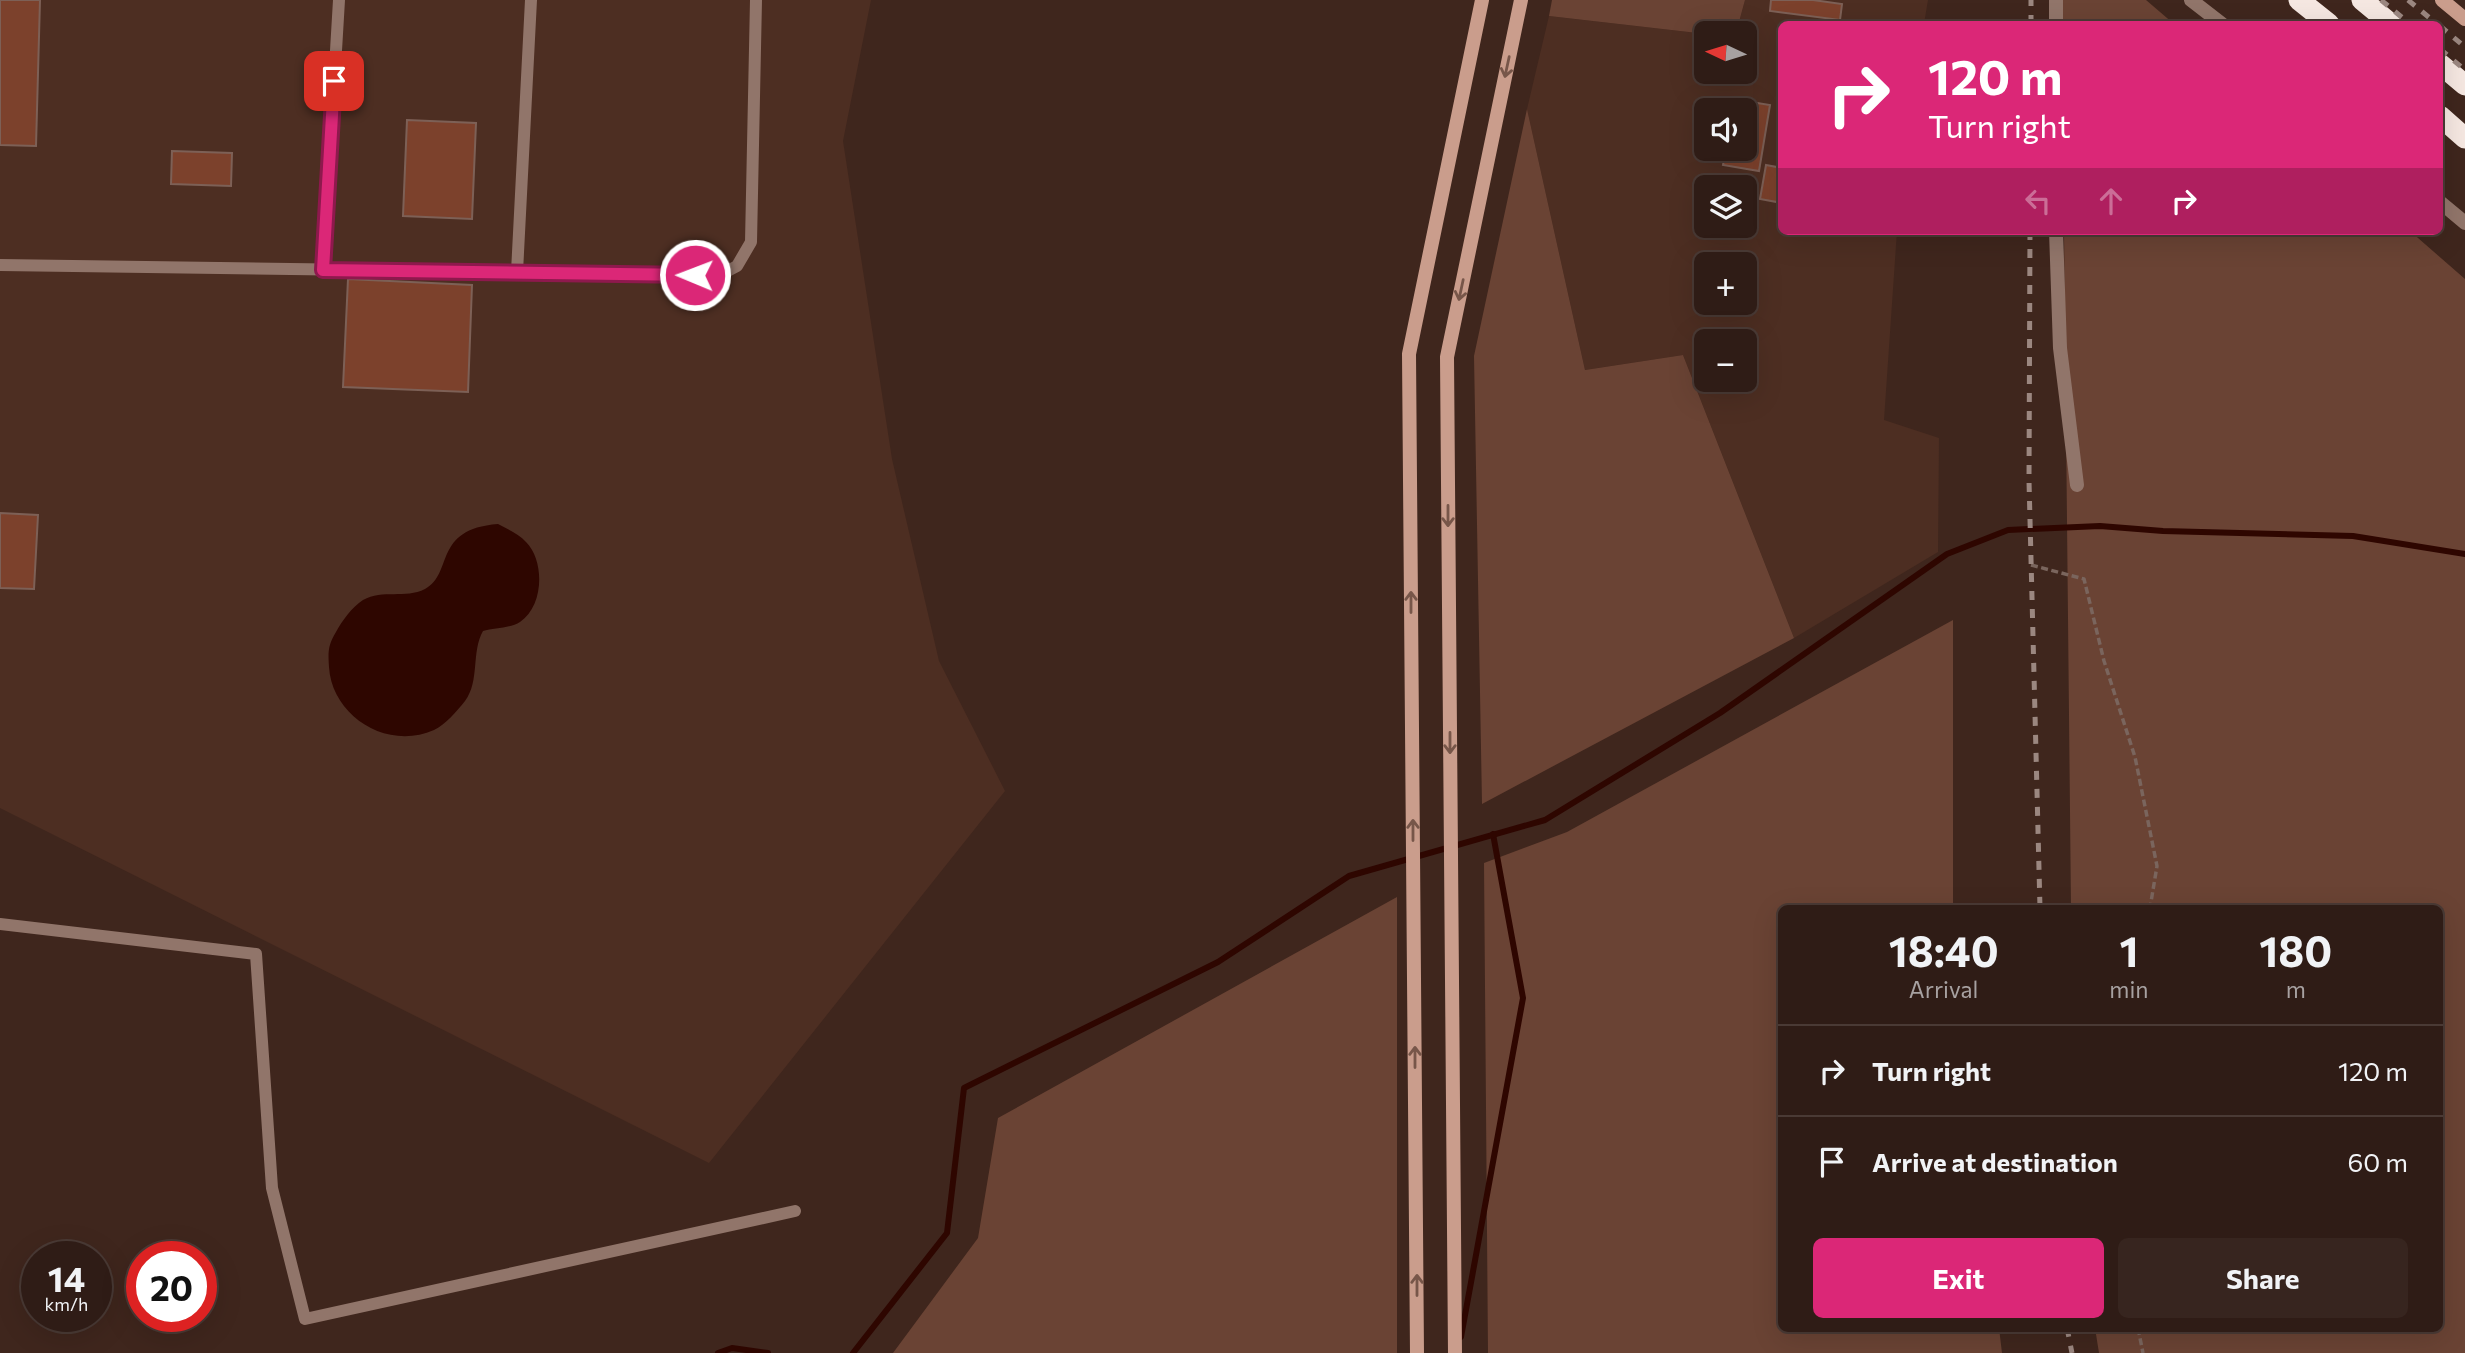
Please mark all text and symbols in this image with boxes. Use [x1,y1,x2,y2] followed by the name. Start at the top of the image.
[1694,21,1757,84] north arrow
[1694,21,1757,392] map controls
[1928,45,2062,105] text: 120 m
[1813,49,1904,140] icon: right
[304,51,364,111] pin
[1499,55,1513,78] one-way arrow
[315,62,353,100] icon: arrive
[1694,98,1757,161] button: sound
[1928,105,2071,145] text: Turn right
[1694,175,1757,238] button: layers
[2019,182,2057,220] icon: left
[2092,182,2130,220] icon: ahead
[2165,182,2203,220] icon: right
[658,238,732,312] position arrow
[1694,252,1757,315] button: +
[1453,278,1467,301] one-way arrow
[1694,329,1757,392] button: −
[1441,504,1455,527] one-way arrow
[1404,591,1418,614] one-way arrow
[1443,731,1457,754] one-way arrow
[1406,819,1420,842] one-way arrow
[1889,924,1999,976] text: 18:40
[2119,924,2138,976] text: 1
[2259,924,2332,976] text: 180
[1909,975,1978,1003] text: Arrival
[2109,975,2149,1003] text: min
[2286,975,2306,1003] text: m
[1408,1046,1422,1069] one-way arrow
[1813,1052,1851,1090] icon: right
[1872,1055,1991,1086] text: Turn right
[2338,1055,2408,1086] text: 120 m
[1813,1143,1851,1181] icon: arrive
[1872,1146,2118,1177] text: Arrive at destination
[2348,1146,2408,1177] text: 60 m
[1813,1238,2104,1318] button: Exit
[2118,1238,2408,1318] button: Share
[126,1241,217,1332] speed limit sign: 20
[48,1256,85,1299] text: 14
[1410,1274,1423,1297] one-way arrow
[45,1293,88,1315] text: km/h

